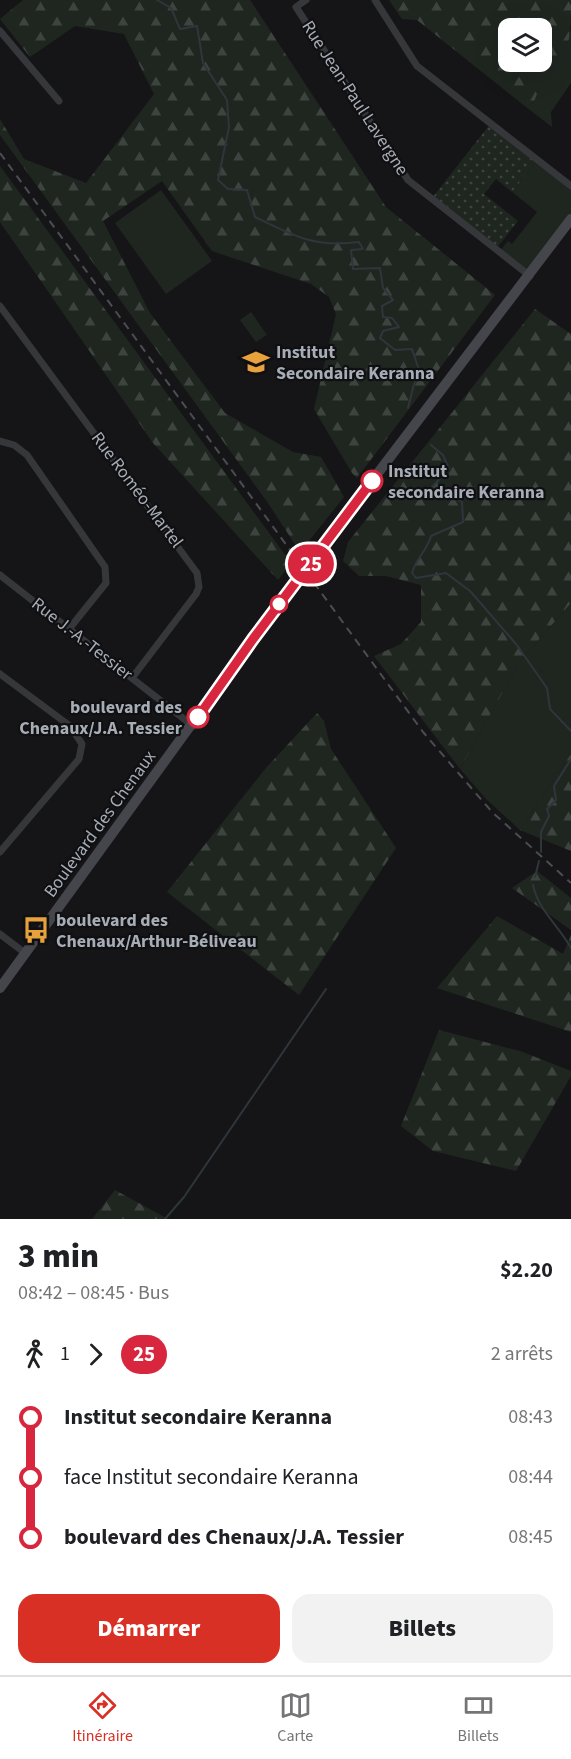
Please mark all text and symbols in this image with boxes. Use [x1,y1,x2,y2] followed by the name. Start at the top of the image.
[296,16,414,180] street label: Rue Jean-Paul Lavergne
[498,18,552,72] map controls
[498,18,552,72] button: layers
[276,340,435,386] place label: Institut Secondaire Keranna
[241,347,271,377] school or university icon: Institut Secondaire Keranna
[85,427,189,553] street label: Rue Roméo-Martel
[388,459,545,505] place label: Institut secondaire Keranna
[361,470,383,492] marker: Institut secondaire Keranna
[284,544,338,584] line badge: 25
[300,549,322,579] text: 25
[26,592,138,687] street label: Rue J.-A.-Tessier
[270,595,288,613] unlabelled marker
[19,695,183,741] place label: boulevard des Chenaux/J.A. Tessier
[187,706,209,728] marker: boulevard des Chenaux/J.A. Tessier
[38,745,162,903] street label: Boulevard des Chenaux
[56,908,257,954] place label: boulevard des Chenaux/Arthur-Béliveau
[21,915,51,945] bus stop icon: boulevard des Chenaux/Arthur-Béliveau
[18,1233,99,1280] text: 3 min
[500,1254,553,1286] text: $2.20
[18,1279,169,1307] text: 08:42 – 08:45 · Bus
[18,1338,51,1371] icon: walk
[79,1338,112,1371] icon: forward
[133,1339,155,1369] text: 25
[60,1340,70,1368] text: 1
[491,1340,553,1368] text: 2 arrêts
[64,1401,332,1433] text: Institut secondaire Keranna
[508,1403,553,1431] text: 08:43
[64,1461,359,1493] text: face Institut secondaire Keranna
[508,1463,553,1491] text: 08:44
[64,1521,404,1553] text: boulevard des Chenaux/J.A. Tessier
[508,1523,553,1551] text: 08:45
[18,1594,280,1663] button: Démarrer
[292,1594,553,1663] button: Billets
[72,1689,133,1747] tab: Itinéraire
[277,1689,313,1747] tab: Carte
[458,1689,499,1747] tab: Billets

